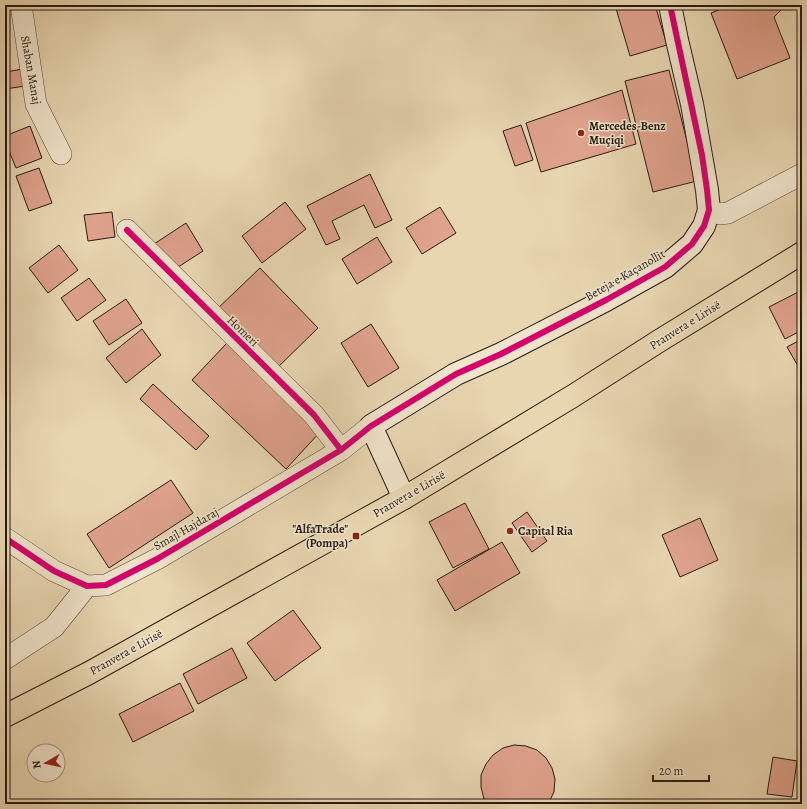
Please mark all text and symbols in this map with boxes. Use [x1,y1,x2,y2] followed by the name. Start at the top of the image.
[17,34,45,106] street label: Shaban Manaj
[589,118,666,148] place label: Mercedes-Benz Muçiqi
[576,128,586,138] marker: Mercedes-Benz Muçiqi
[582,246,668,304] street label: Beteja e Kaçanollit
[646,297,724,353] street label: Pranvera e Lirisë
[224,312,262,350] street label: Homeri
[370,467,448,521] street label: Pranvera e Lirisë
[151,504,221,554] street label: Smajl Hajdaraj
[292,521,348,551] place label: "AlfaTrade" (Pompa)
[518,523,573,539] place label: Capital Ria
[505,526,515,536] marker: Capital Ria
[351,531,361,541] marker: "AlfaTrade" (Pompa)
[87,625,165,679] street label: Pranvera e Lirisë
[26,743,66,783] north arrow
[653,757,709,783] scale bar
[29,759,45,770] text: N
[659,763,683,779] text: 20 m

